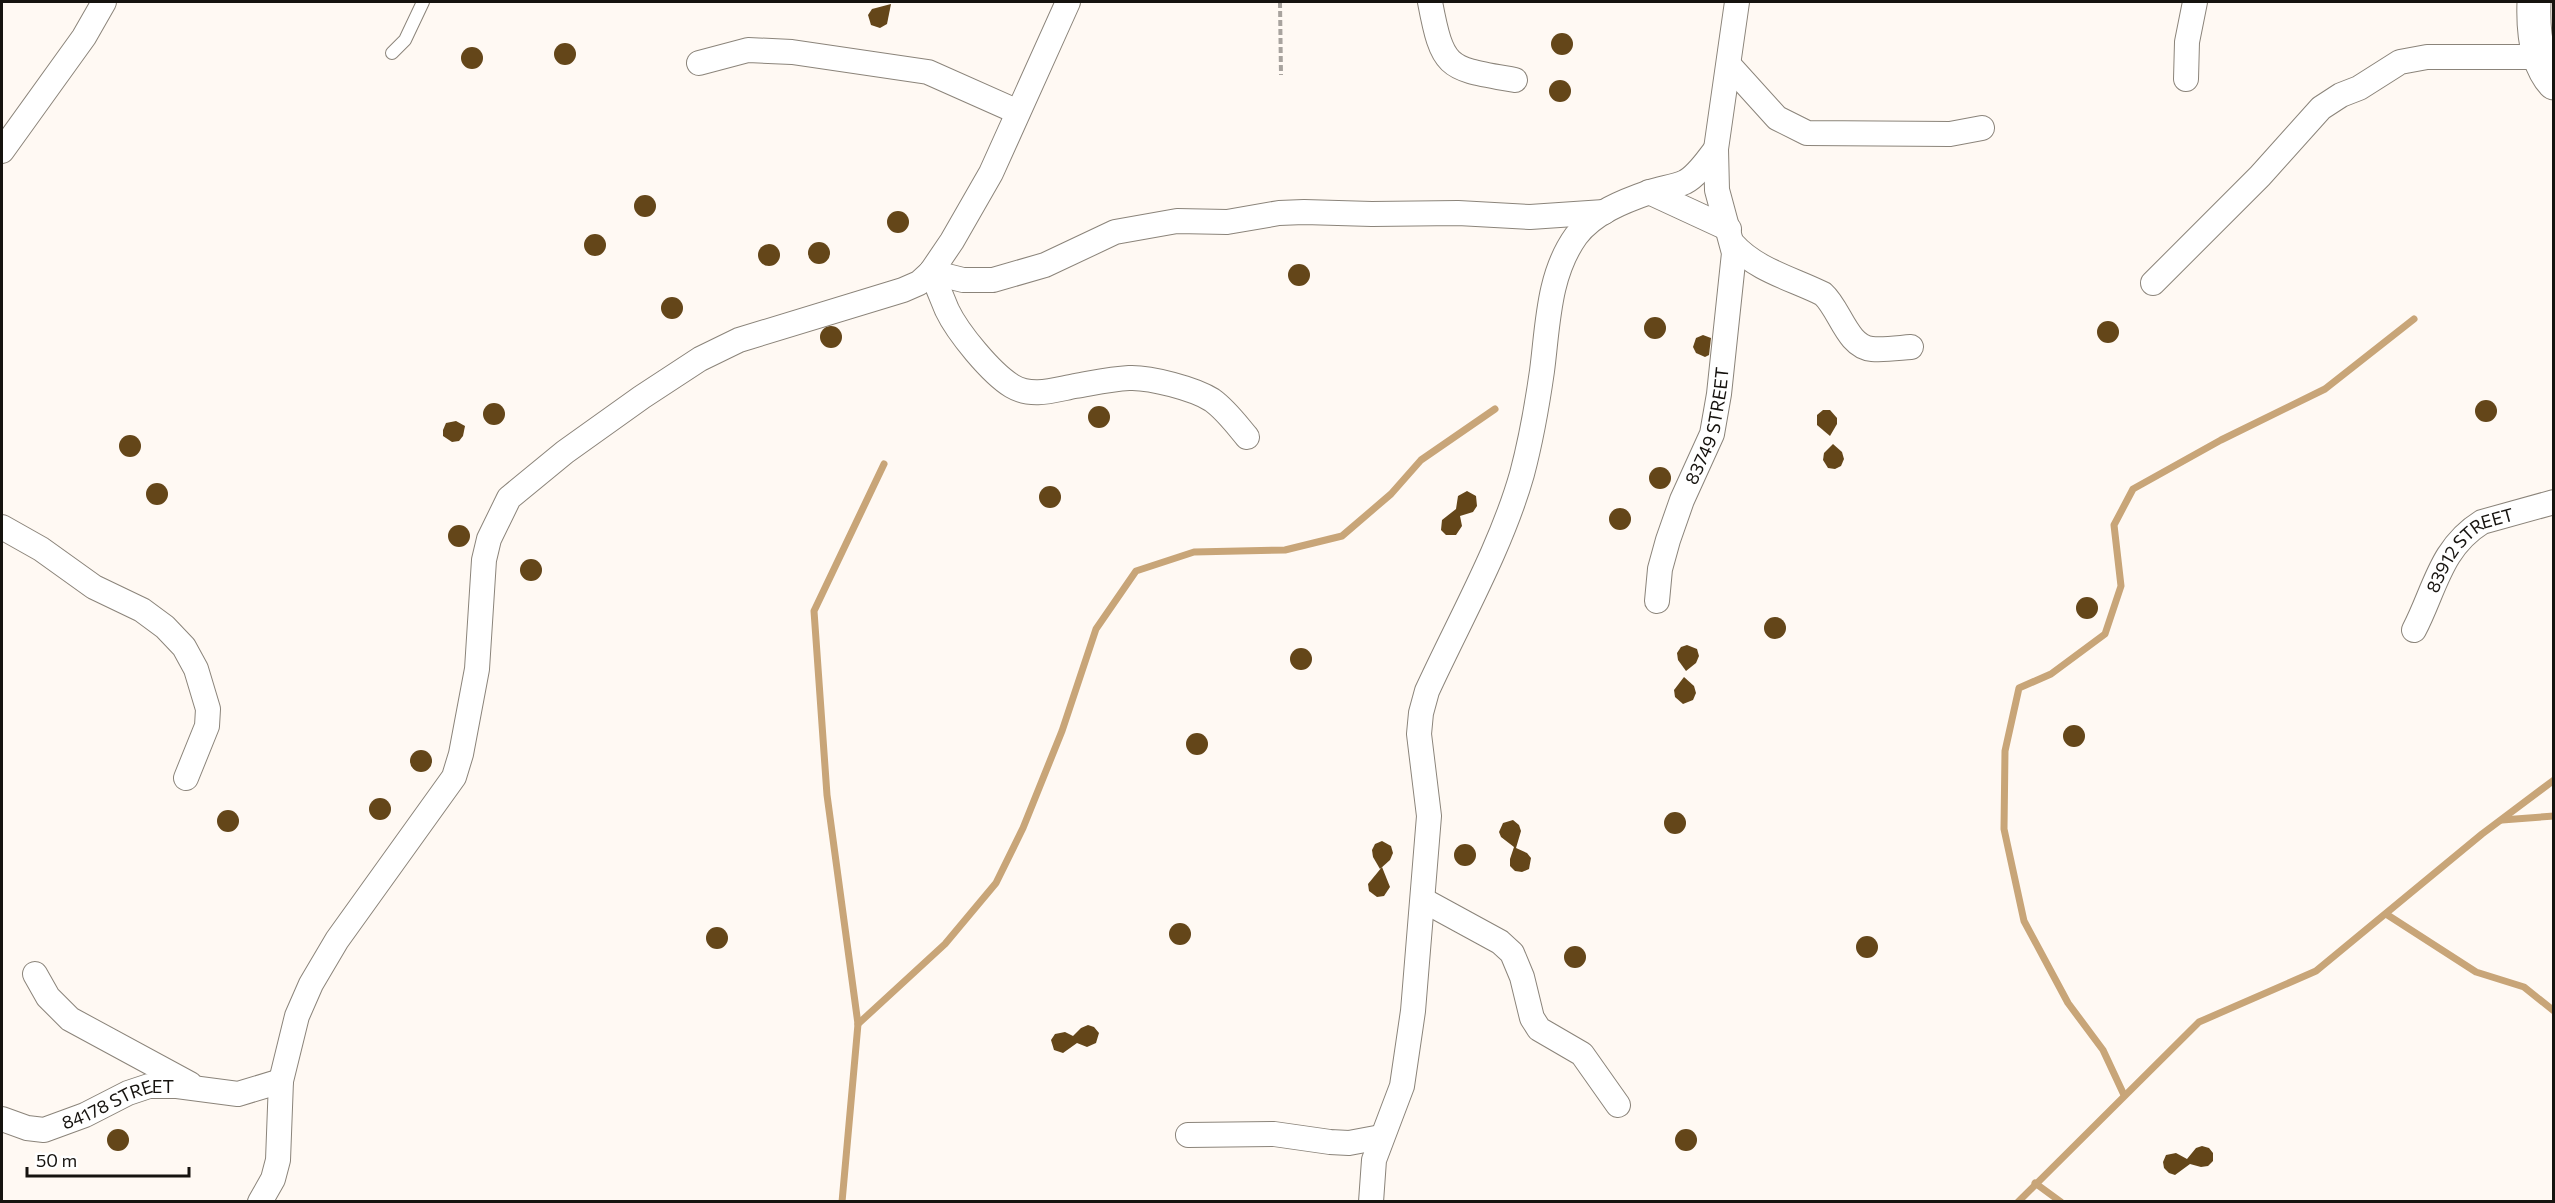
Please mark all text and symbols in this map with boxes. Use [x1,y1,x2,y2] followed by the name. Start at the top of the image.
[1680,366,1733,488] street label: 83749 STREET
[2421,503,2516,596] street label: 83912 STREET
[59,1075,174,1134] street label: 84178 STREET
[27,1140,189,1178] scale bar
[36,1149,77,1171] text: 50 m

